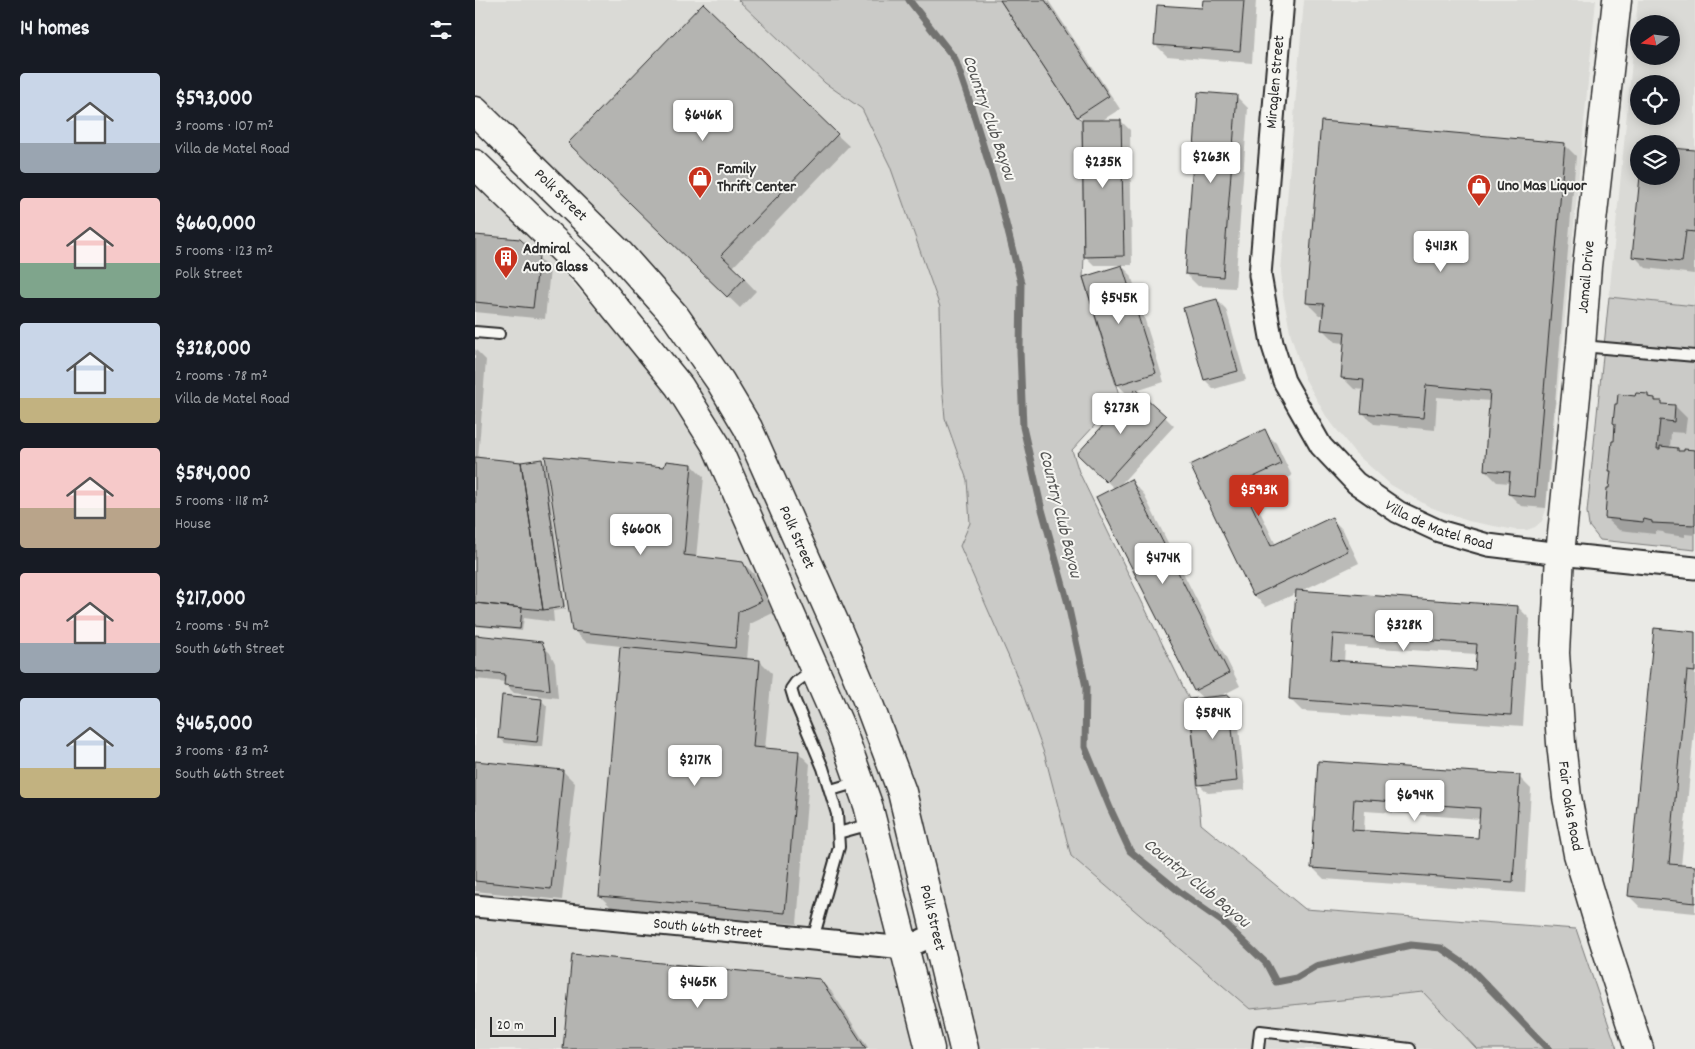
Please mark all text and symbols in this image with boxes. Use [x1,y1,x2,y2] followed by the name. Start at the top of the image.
[20,15,90,45] text: 14 homes
[1630,15,1680,65] north arrow
[1630,15,1680,185] map controls
[427,16,455,44] icon: filters
[1260,34,1292,130] street label: Miraglen Street
[955,52,1021,185] water label: Country Club Bayou
[1630,75,1680,125] button: locate
[175,85,253,115] text: $593,000
[60,93,120,153] icon: home
[668,100,738,142] pin: $646K
[684,104,722,127] text: $646K
[175,115,274,138] text: 3 rooms · 107 m²
[1630,135,1680,185] button: layers
[175,138,290,161] text: Villa de Matel Road
[1176,142,1246,184] pin: $263K
[1068,146,1138,189] pin: $235K
[1192,146,1230,169] text: $263K
[1084,151,1122,174] text: $235K
[717,158,797,199] place label: Family Thrift Center
[528,163,593,227] street label: Polk Street
[687,165,713,199] shop icon: Family Thrift Center
[1466,173,1492,207] shop icon: Uno Mas Liquor
[1497,175,1588,198] place label: Uno Mas Liquor
[175,210,256,240] text: $660,000
[60,218,120,278] icon: home
[1406,230,1476,273] pin: $413K
[1425,235,1457,258] text: $413K
[523,238,588,279] place label: Admiral Auto Glass
[175,240,273,263] text: 5 rooms · 123 m²
[1572,240,1602,314] street label: Jamail Drive
[493,245,519,279] building icon: Admiral Auto Glass
[175,263,242,286] text: Polk Street
[1084,282,1154,325] pin: $545K
[1101,287,1137,310] text: $545K
[175,335,251,365] text: $328,000
[60,343,120,403] icon: home
[175,365,268,388] text: 2 rooms · 78 m²
[175,388,290,411] text: Villa de Matel Road
[1086,392,1156,435] pin: $273K
[1103,397,1139,420] text: $273K
[1031,448,1087,582] water label: Country Club Bayou
[175,460,251,490] text: $584,000
[60,468,120,528] icon: home
[1224,474,1294,517] pin: $593K
[1240,479,1278,502] text: $593K
[175,490,269,513] text: 5 rooms · 118 m²
[1380,495,1494,557] street label: Villa de Matel Road
[772,502,821,573] street label: Polk Street
[175,513,211,536] text: House
[606,514,676,556] pin: $660K
[621,518,661,541] text: $660K
[1128,542,1198,585] pin: $474K
[1146,547,1180,570] text: $474K
[175,585,246,615] text: $217,000
[60,593,120,653] icon: home
[1369,610,1439,652] pin: $328K
[1386,614,1422,637] text: $328K
[175,615,269,638] text: 2 rooms · 54 m²
[175,638,284,661] text: South 66th Street
[1178,698,1248,740] pin: $584K
[1195,702,1231,725] text: $584K
[175,710,253,740] text: $465,000
[60,718,120,778] icon: home
[175,740,269,763] text: 3 rooms · 83 m²
[660,744,730,787] pin: $217K
[679,749,711,772] text: $217K
[1552,760,1589,853] street label: Fair Oaks Road
[175,763,284,786] text: South 66th Street
[1380,780,1450,822] pin: $694K
[1396,784,1434,807] text: $694K
[1137,833,1256,936] water label: Country Club Bayou
[913,882,951,953] street label: Polk Street
[652,912,764,946] street label: South 66th Street
[663,966,733,1009] pin: $465K
[679,971,717,994] text: $465K
[490,1014,556,1037] scale bar
[497,1016,524,1036] text: 20 m

